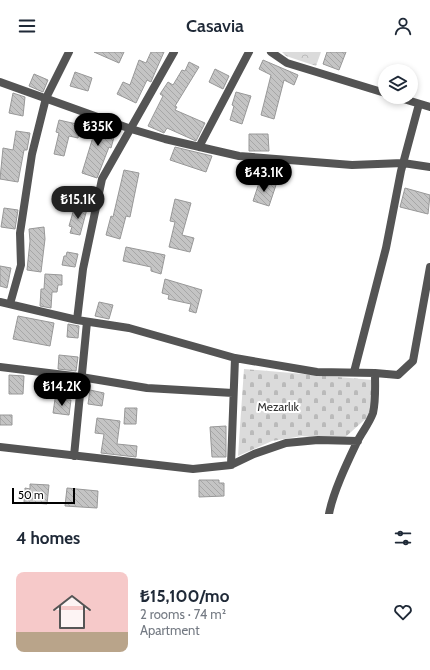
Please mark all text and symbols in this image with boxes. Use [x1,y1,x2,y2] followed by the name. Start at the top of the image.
[16,15,38,37] icon: menu
[186,15,244,37] text: Casavia
[392,15,414,37] icon: person
[378,64,418,104] map controls
[378,64,418,104] button: layers
[74,113,122,147] pin: ₺35K
[83,118,113,134] text: ₺35K
[231,159,297,193] pin: ₺43.1K
[245,164,283,180] text: ₺43.1K
[45,186,111,220] pin: ₺15.1K
[60,191,96,207] text: ₺15.1K
[29,373,95,407] pin: ₺14.2K
[43,378,81,394] text: ₺14.2K
[257,399,299,414] park label: Mezarlık
[12,486,75,505] scale bar
[18,488,44,502] text: 50 m
[392,527,414,549] icon: filters
[16,528,80,548] text: 4 homes
[140,586,229,606] text: ₺15,100/mo
[48,588,96,636] icon: home
[392,601,414,623] icon: heart
[140,606,226,622] text: 2 rooms · 74 m²
[140,622,200,638] text: Apartment

